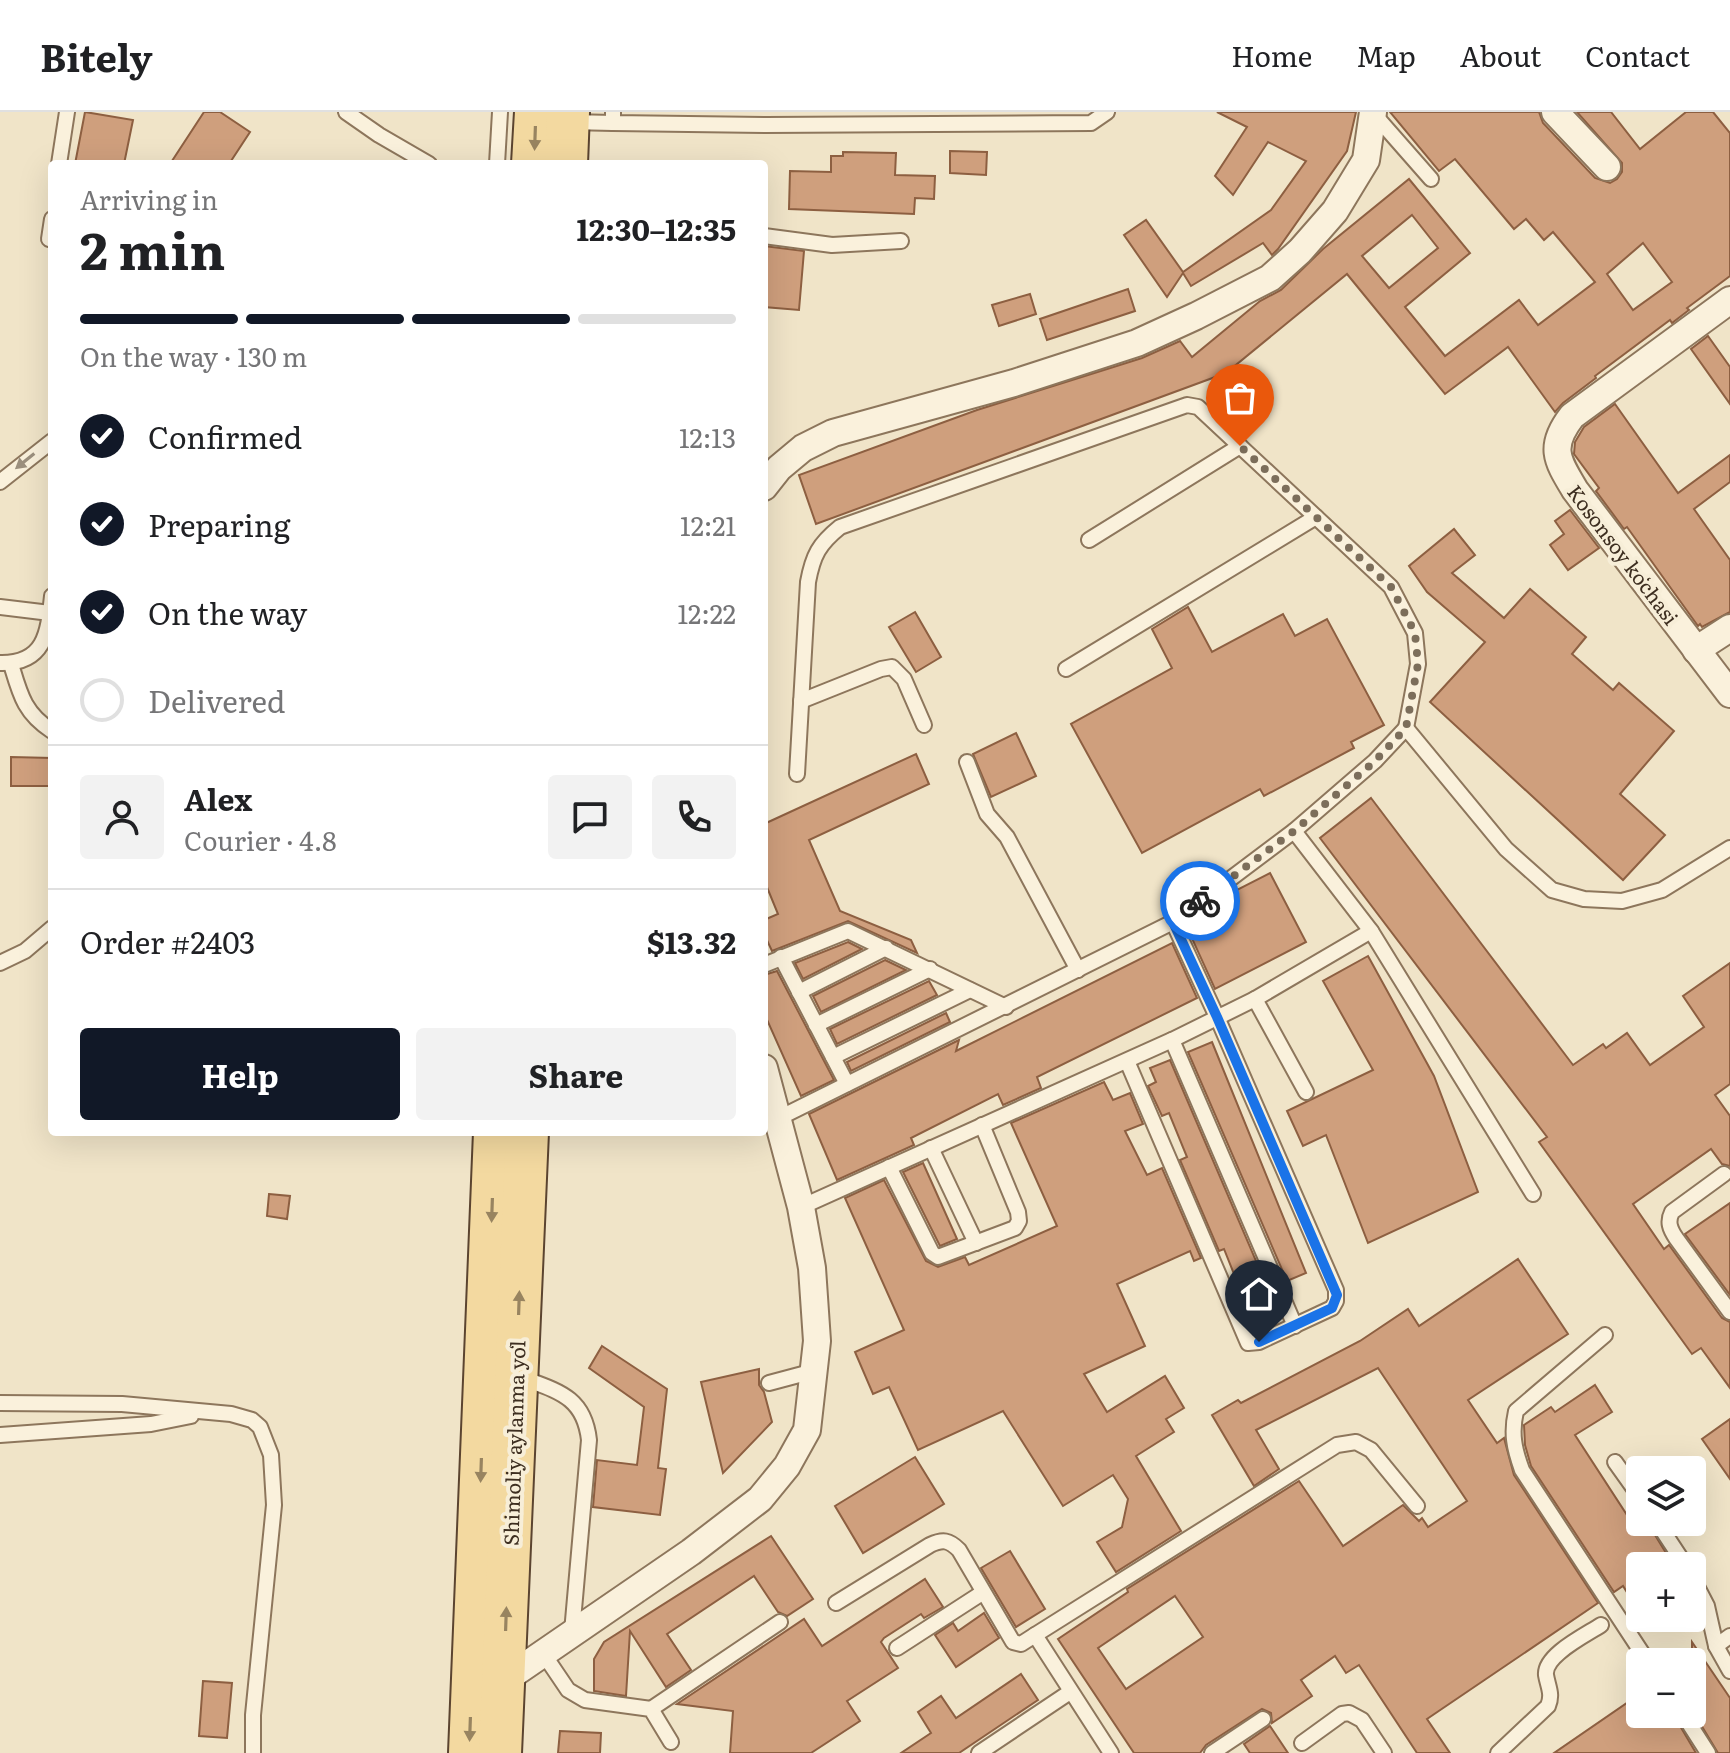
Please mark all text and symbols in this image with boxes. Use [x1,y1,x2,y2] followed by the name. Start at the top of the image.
[40,27,153,84] text: Bitely
[1231,34,1312,76] text: Home
[1356,34,1416,76] text: Map
[1460,34,1541,76] text: About
[1585,34,1690,76] text: Contact
[528,126,541,151] one-way arrow
[80,179,218,218] text: Arriving in
[577,206,736,250] text: 12:30–12:35
[80,209,225,286] text: 2 min
[80,336,307,375] text: On the way · 130 m
[1206,364,1274,446] pin
[1218,376,1262,420] icon: bag
[80,414,124,458] icon: check
[148,414,302,458] text: Confirmed
[679,417,736,456] text: 12:13
[15,452,35,469] one-way arrow
[1561,478,1687,631] street label: Kosonsoy koʻchasi
[80,502,124,546] icon: check
[148,502,290,546] text: Preparing
[680,505,736,544] text: 12:21
[80,590,124,634] icon: check
[148,590,307,634] text: On the way
[677,593,736,632] text: 12:22
[148,678,285,722] text: Delivered
[80,775,164,859] button: person
[548,775,632,859] button: chat
[652,775,736,859] button: phone
[184,776,252,820] text: Alex
[184,820,337,859] text: Courier · 4.8
[1160,861,1240,941] courier
[1178,879,1222,923] icon: bike
[80,919,255,963] text: Order #2403
[647,919,736,963] text: $13.32
[80,1028,400,1120] button: Help
[416,1028,736,1120] button: Share
[485,1198,498,1223] one-way arrow
[1225,1260,1293,1342] pin
[1237,1272,1281,1316] icon: home
[513,1290,526,1315] one-way arrow
[494,1340,532,1546] street label: Shimoliy aylanma yoʻl
[1626,1456,1706,1728] map controls
[1626,1456,1706,1536] button: layers
[474,1458,487,1483] one-way arrow
[1626,1552,1706,1632] button: +
[499,1606,512,1631] one-way arrow
[1626,1648,1706,1728] button: −
[464,1717,477,1743] one-way arrow

